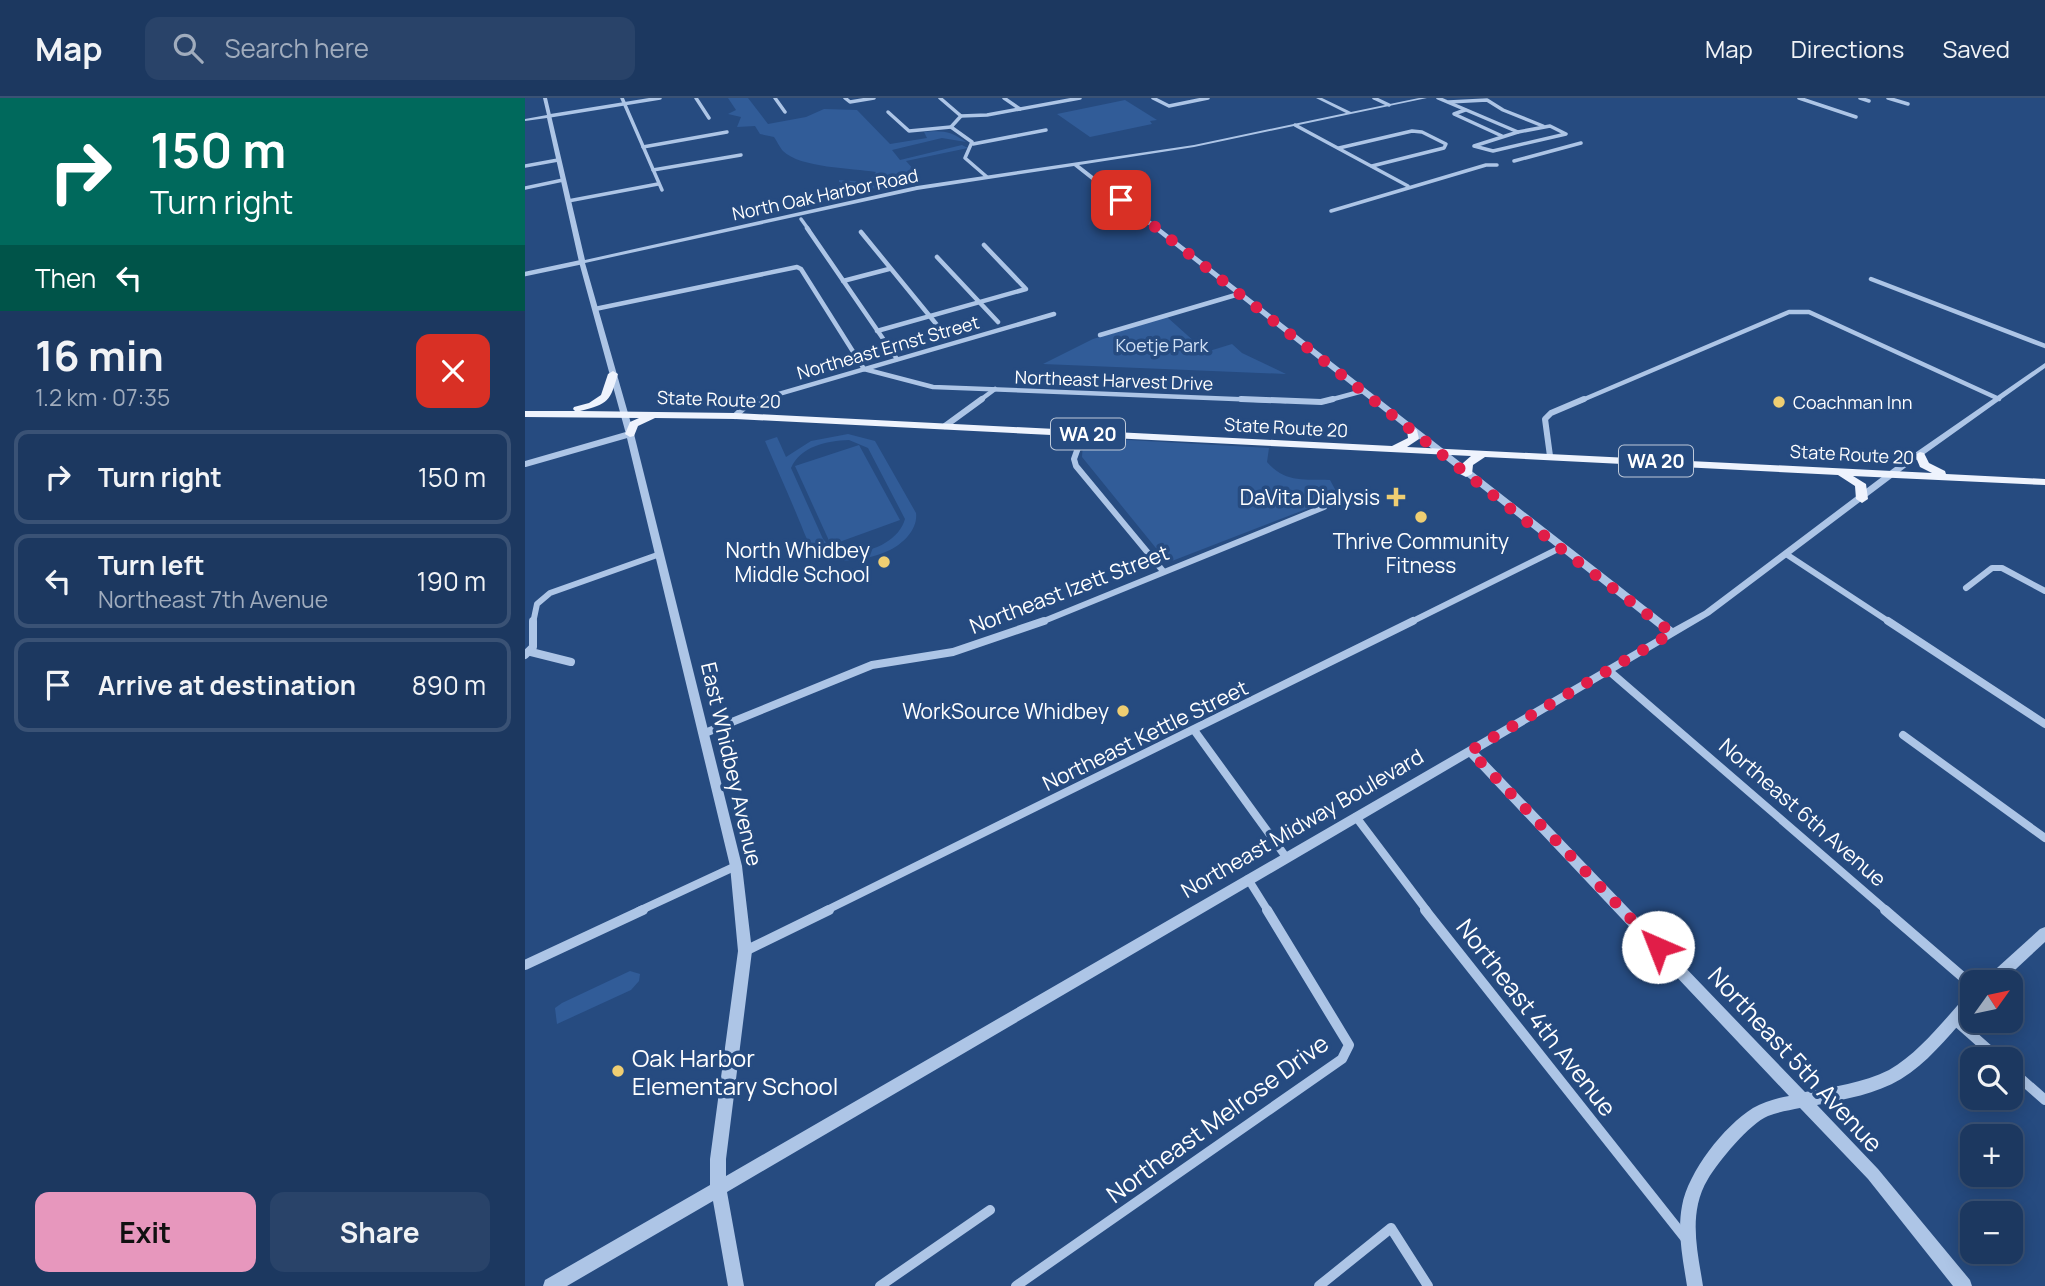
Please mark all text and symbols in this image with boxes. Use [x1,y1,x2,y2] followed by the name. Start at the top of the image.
[145,17,635,80] search box
[35,26,103,71] text: Map
[169,29,207,67] icon: search
[225,30,369,66] text: Search here
[1705,32,1753,65] text: Map
[1791,32,1904,65] text: Directions
[1942,32,2010,65] text: Saved
[150,116,286,183] text: 150 m
[35,126,126,217] icon: right
[730,163,920,225] street label: North Oak Harbor Road
[1091,170,1151,230] pin
[150,180,293,224] text: Turn right
[1102,181,1140,219] icon: arrive
[110,259,148,297] icon: left
[35,260,96,296] text: Then
[794,309,982,385] street label: Northeast Ernst Street
[35,326,164,384] text: 16 min
[1116,333,1209,357] park label: Koetje Park
[416,334,490,408] button: close
[1014,365,1214,395] street label: Northeast Harvest Drive
[35,381,170,413] text: 1.2 km · 07:35
[657,385,781,413] street label: State Route 20
[1793,390,1912,414] place label: Coachman Inn
[1771,394,1787,410] marker: Coachman Inn
[1223,412,1349,442] street label: State Route 20
[1051,418,1125,450] road number: WA 20
[1789,439,1915,469] street label: State Route 20
[1619,446,1693,476] road number: WA 20
[39,458,77,496] icon: right
[98,459,222,495] text: Turn right
[418,459,486,495] text: 150 m
[1240,483,1380,511] place label: DaVita Dialysis
[1386,487,1406,507] marker: DaVita Dialysis
[1413,509,1429,525] marker: Thrive Community Fitness
[1333,527,1509,579] place label: Thrive Community Fitness
[726,536,870,588] place label: North Whidbey Middle School
[965,538,1173,640] street label: Northeast Izett Street
[98,547,205,583] text: Turn left
[876,554,892,570] marker: North Whidbey Middle School
[39,562,77,600] icon: left
[417,563,486,599] text: 190 m
[98,583,328,615] text: Northeast 7th Avenue
[695,659,769,869] street label: East Whidbey Avenue
[39,666,77,704] icon: arrive
[98,667,356,703] text: Arrive at destination
[412,667,486,703] text: 890 m
[1038,673,1252,797] street label: Northeast Kettle Street
[902,697,1109,725] place label: WorkSource Whidbey
[1115,703,1131,719] marker: WorkSource Whidbey
[1714,732,1892,892] street label: Northeast 6th Avenue
[1176,742,1428,904] street label: Northeast Midway Boulevard
[1621,910,1695,984] position arrow
[1449,911,1625,1123] street label: Northeast 4th Avenue
[1701,959,1891,1159] street label: Northeast 5th Avenue
[1960,970,2023,1032] north arrow
[1960,970,2023,1264] map controls
[1099,1026,1335,1210] street label: Northeast Melrose Drive
[632,1041,838,1102] place label: Oak Harbor Elementary School
[1960,1047,2023,1110] button: search
[610,1063,626,1079] marker: Oak Harbor Elementary School
[1960,1124,2023,1187] button: +
[35,1192,256,1272] button: Exit
[270,1192,490,1272] button: Share
[1960,1201,2023,1264] button: −

